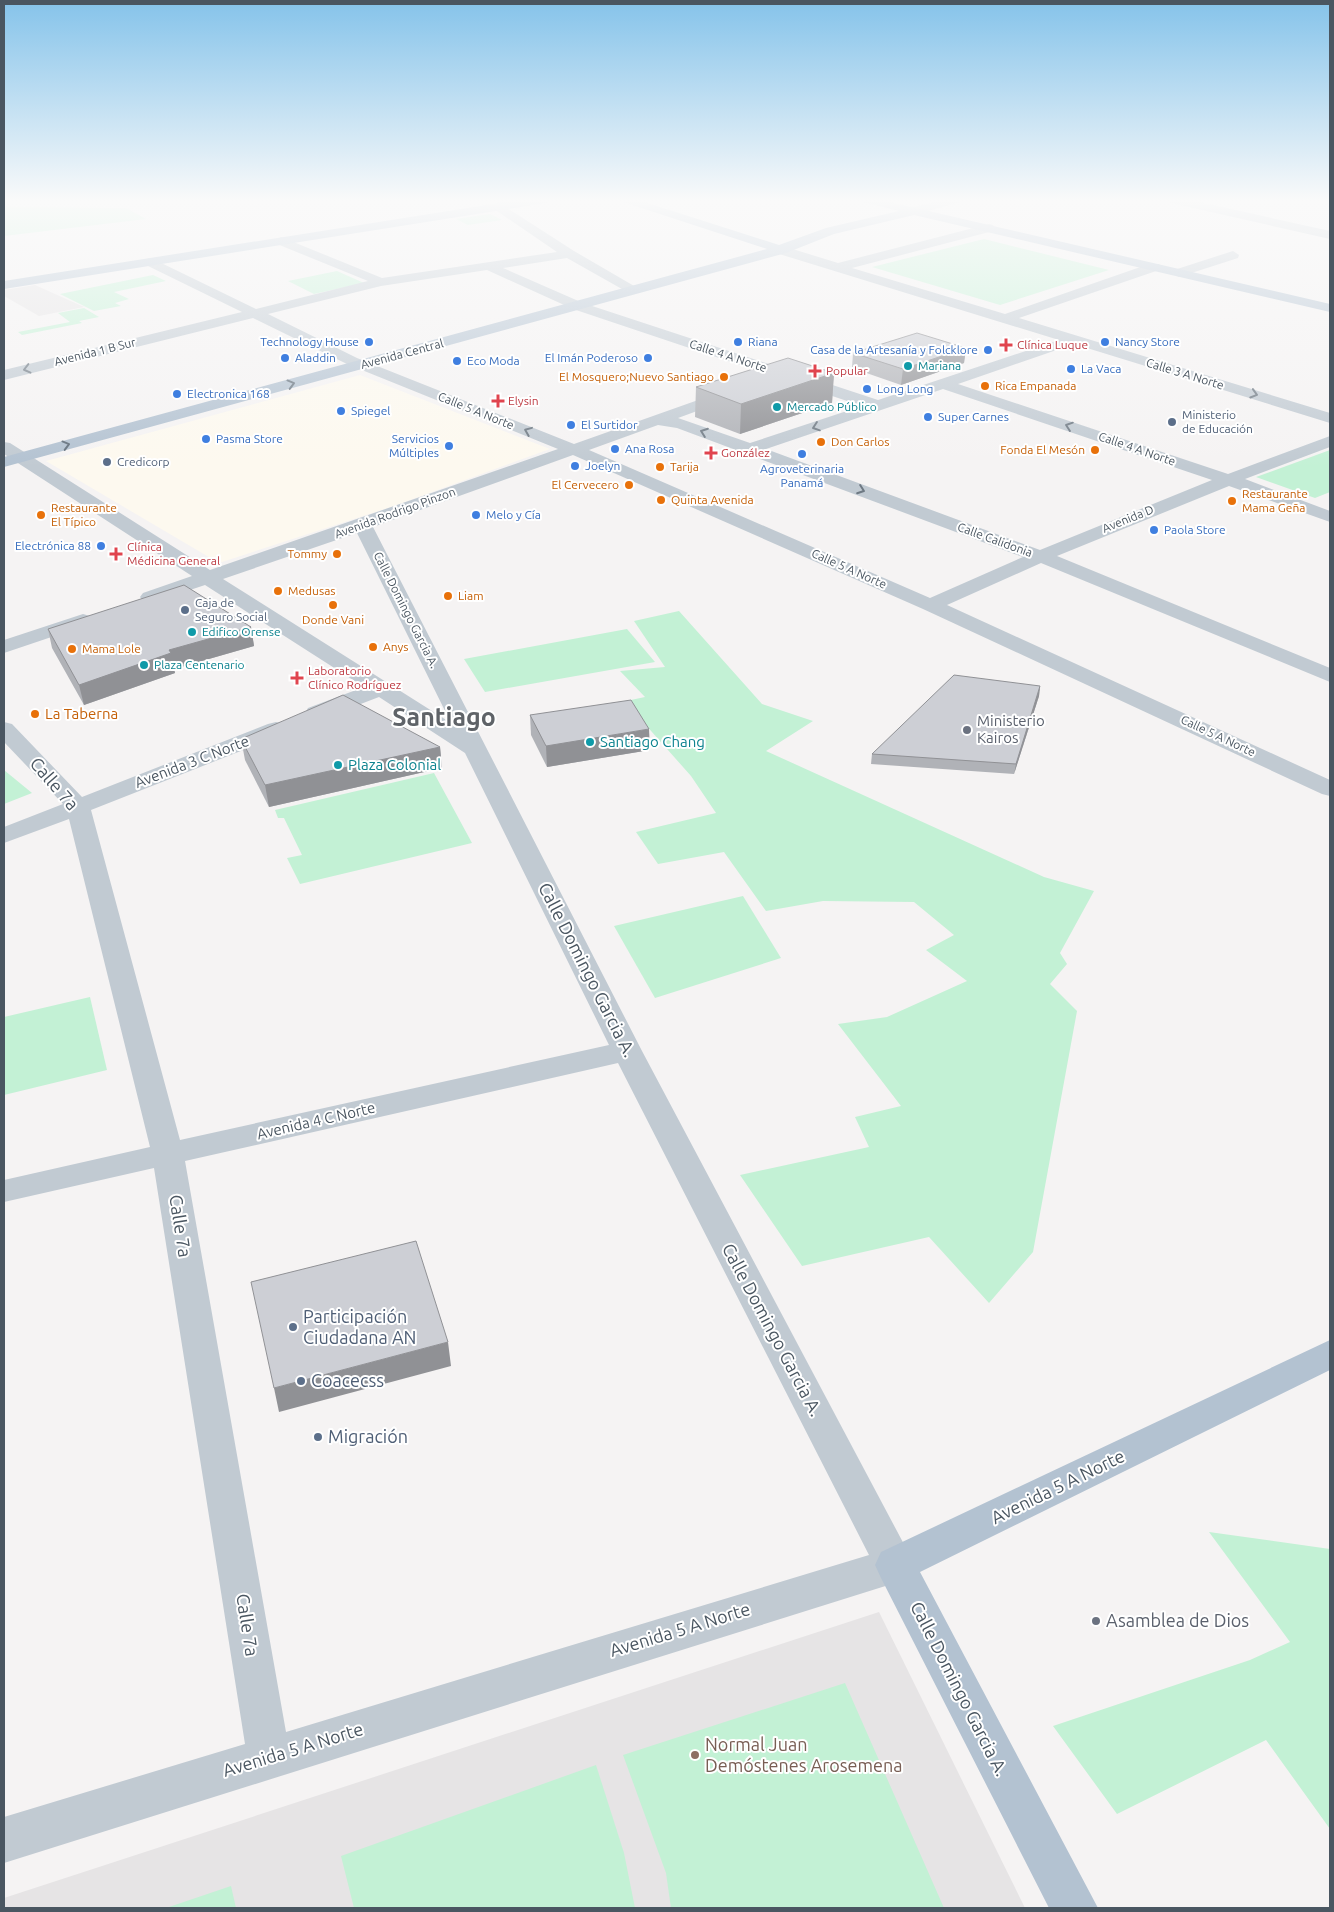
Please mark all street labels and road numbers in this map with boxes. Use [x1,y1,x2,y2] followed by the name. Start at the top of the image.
[53,335,137,368] street label: Avenida 1 B Sur
[359,336,445,371] street label: Avenida Central
[688,337,769,374] street label: Calle 4 A Norte
[1145,356,1226,392] street label: Calle 3 A Norte
[436,389,516,432] street label: Calle 5 A Norte
[1097,429,1177,468] street label: Calle 4 A Norte
[333,485,457,540] street label: Avenida Rodrigo Pinzon
[1100,502,1155,535] street label: Avenida D
[956,520,1034,559] street label: Calle Calidonia
[810,546,889,591] street label: Calle 5 A Norte
[371,550,441,670] street label: Calle Domingo Garcia A.
[1179,713,1258,758] street label: Calle 5 A Norte
[132,732,251,791] street label: Avenida 3 C Norte
[26,753,83,814] street label: Calle 7a
[535,879,641,1060] street label: Calle Domingo Garcia A.
[255,1099,377,1142] street label: Avenida 4 C Norte
[166,1193,196,1259] street label: Calle 7a
[719,1240,827,1419] street label: Calle Domingo Garcia A.
[988,1445,1128,1527] street label: Avenida 5 A Norte
[233,1592,263,1658] street label: Calle 7a
[607,1598,752,1660] street label: Avenida 5 A Norte
[907,1598,1013,1779] street label: Calle Domingo Garcia A.
[220,1718,365,1780] street label: Avenida 5 A Norte

